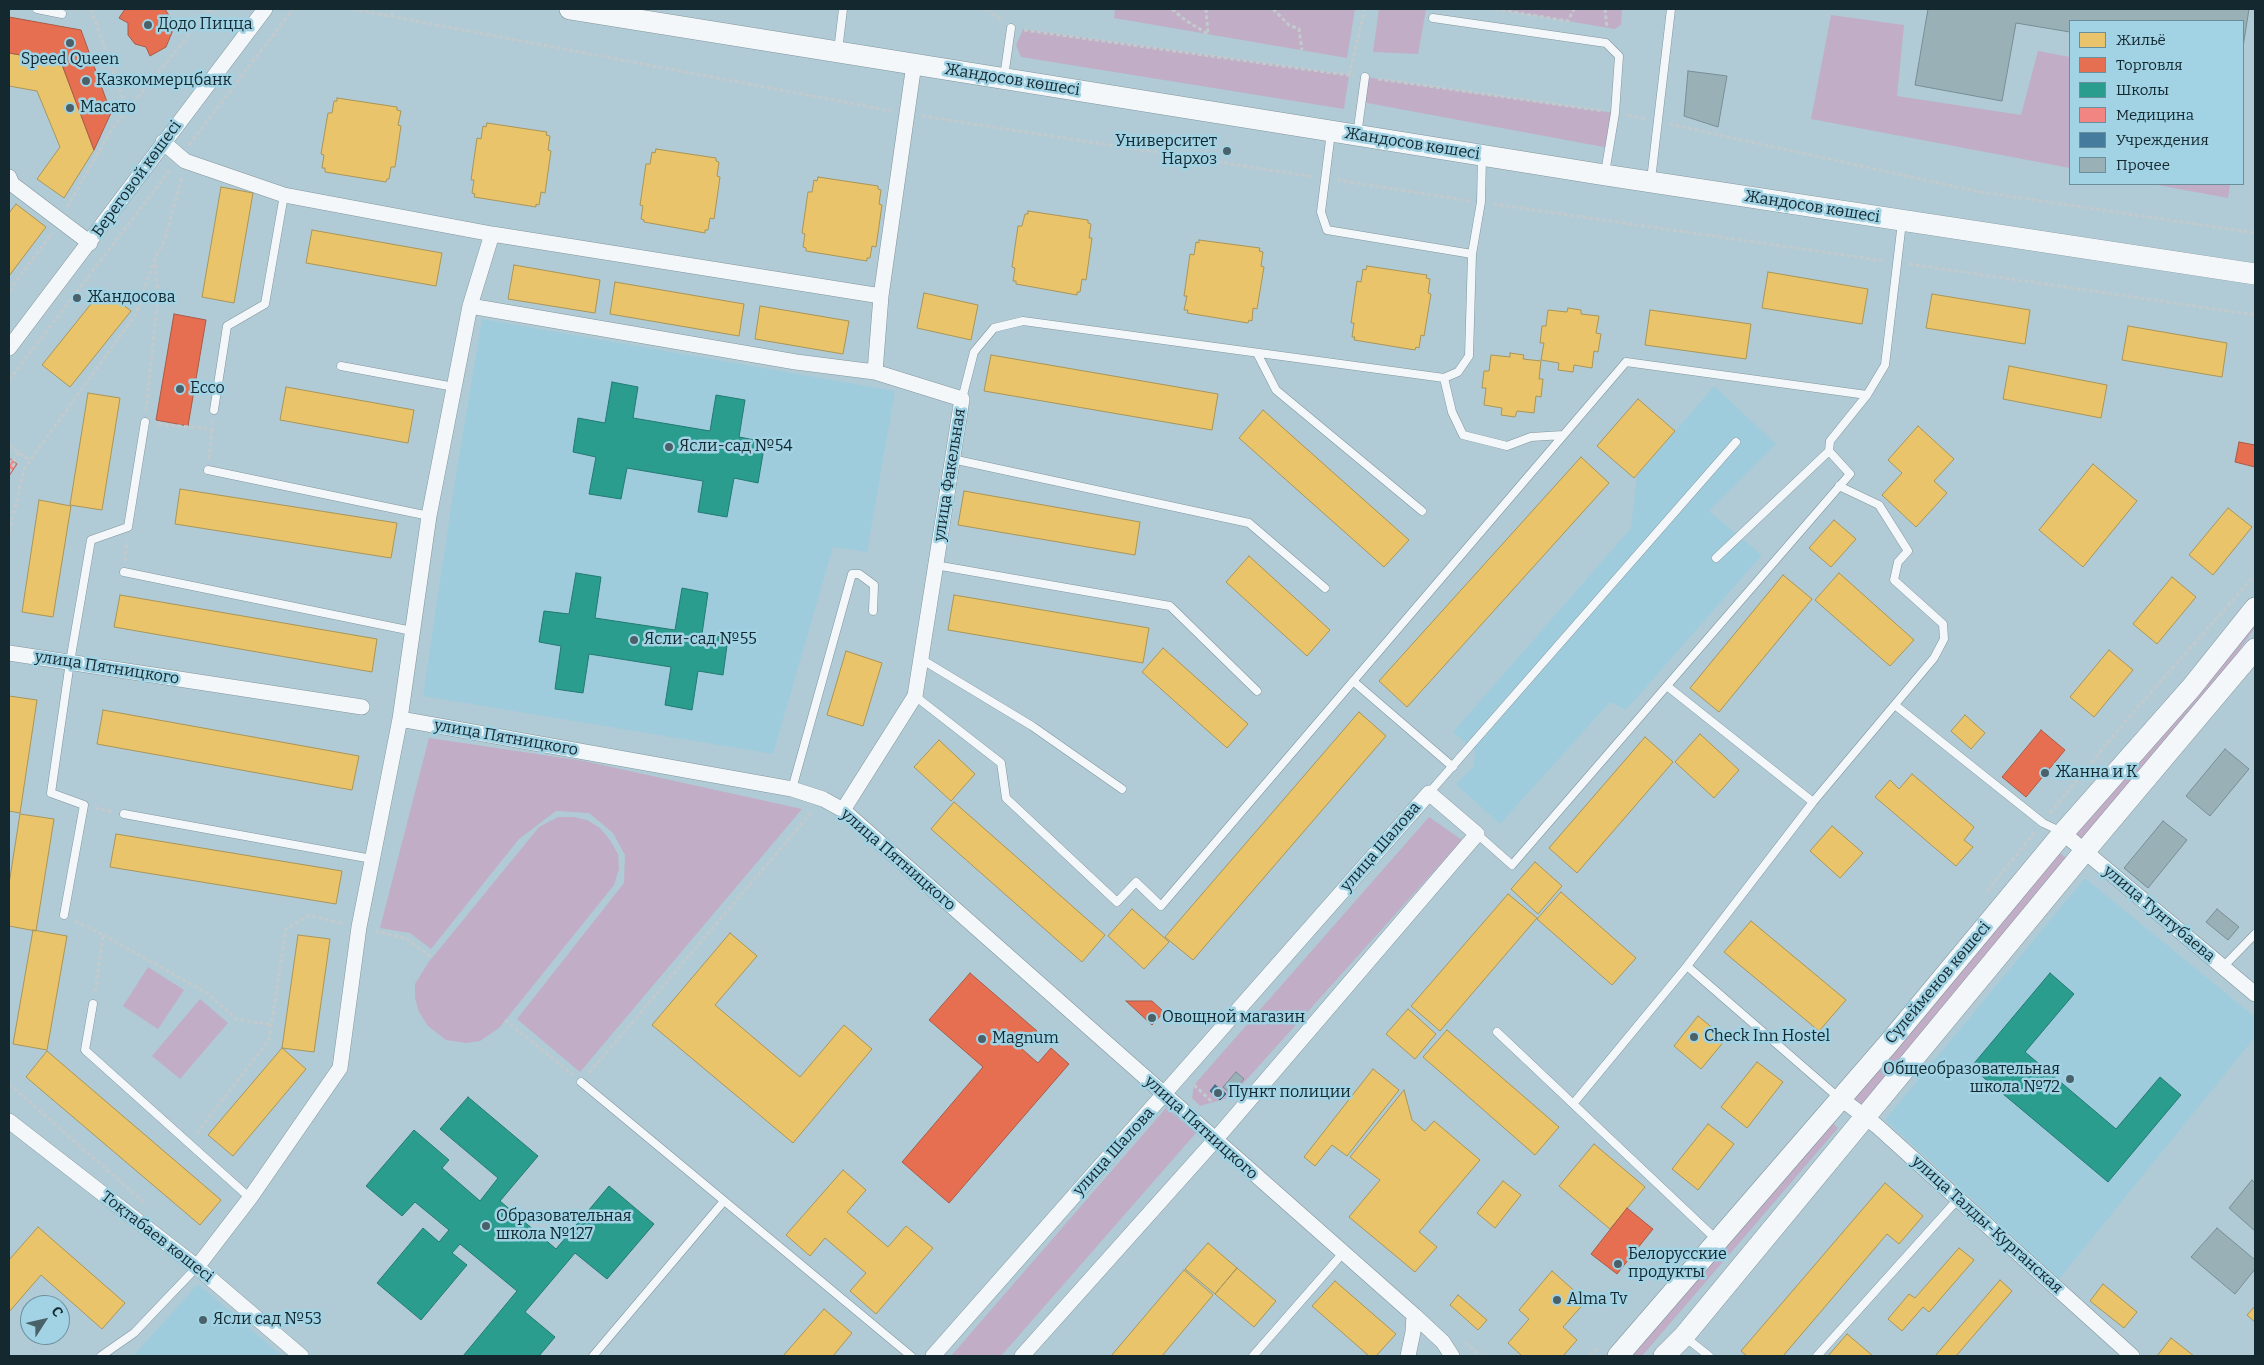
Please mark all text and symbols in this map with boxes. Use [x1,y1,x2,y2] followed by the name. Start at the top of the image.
[158,15,252,35] place label: Додо Пицца
[142,19,154,31] marker: Додо Пицца
[2069,20,2244,185] legend
[2116,31,2166,49] text: Жильё
[64,37,76,49] marker: Speed Queen
[21,50,119,70] place label: Speed Queen
[2116,56,2183,74] text: Торговля
[943,60,1081,100] street label: Жандосов көшесі
[96,71,232,91] place label: Казкоммерцбанк
[80,75,92,87] marker: Казкоммерцбанк
[2116,81,2169,99] text: Школы
[80,98,136,118] place label: Масато
[64,102,76,114] marker: Масато
[2116,106,2194,124] text: Медицина
[88,117,186,241] street label: Береговой көшесі
[1343,124,1481,164] street label: Жандосов көшесі
[2116,131,2209,149] text: Учреждения
[1115,132,1217,170] place label: Университет Нархоз
[1221,145,1233,157] marker: Университет Нархоз
[2116,156,2170,174] text: Прочее
[1743,187,1881,227] street label: Жандосов көшесі
[87,288,176,308] place label: Жандосова
[71,292,83,304] marker: Жандосова
[190,379,225,399] place label: Ecco
[174,383,186,395] marker: Ecco
[930,407,970,543] street label: улица Факельная
[679,437,793,457] place label: Ясли-сад №54
[663,441,675,453] marker: Ясли-сад №54
[644,630,757,650] place label: Ясли-сад №55
[628,634,640,646] marker: Ясли-сад №55
[34,647,180,689] street label: улица Пятницкого
[433,716,579,760] street label: улица Пятницкого
[2055,763,2138,783] place label: Жанна и К
[2039,767,2051,779] marker: Жанна и К
[1337,798,1425,896] street label: улица Шалова
[837,805,959,915] street label: улица Пятницкого
[2099,862,2219,966] street label: улица Тунтубаева
[1881,918,1995,1048] street label: Сүлейменов көшесі
[1162,1008,1305,1028] place label: Овощной магазин
[1146,1012,1158,1024] marker: Овощной магазин
[1704,1027,1830,1047] place label: Check Inn Hostel
[992,1029,1059,1049] place label: Magnum
[1688,1031,1700,1043] marker: Check Inn Hostel
[976,1033,988,1045] marker: Magnum
[1883,1060,2060,1098] place label: Общеобразовательная школа №72
[1140,1072,1262,1184] street label: улица Пятницкого
[2064,1073,2076,1085] marker: Общеобразовательная школа №72
[1228,1083,1351,1103] place label: Пункт полиции
[1212,1087,1224,1099] marker: Пункт полиции
[1069,1104,1159,1200] street label: улица Шалова
[1908,1152,2066,1298] street label: улица Талды-Курганская
[97,1187,217,1287] street label: Тоқтабаев көшесі
[496,1207,632,1245] place label: Образовательная школа №127
[480,1220,492,1232] marker: Образовательная школа №127
[1628,1245,1727,1283] place label: Белорусские продукты
[1612,1258,1624,1270] marker: Белорусские продукты
[1567,1290,1627,1310] place label: Alma Tv
[1551,1294,1563,1306] marker: Alma Tv
[20,1295,70,1345] north arrow
[47,1303,66,1320] text: С
[213,1310,322,1330] place label: Ясли сад №53
[197,1314,209,1326] marker: Ясли сад №53

